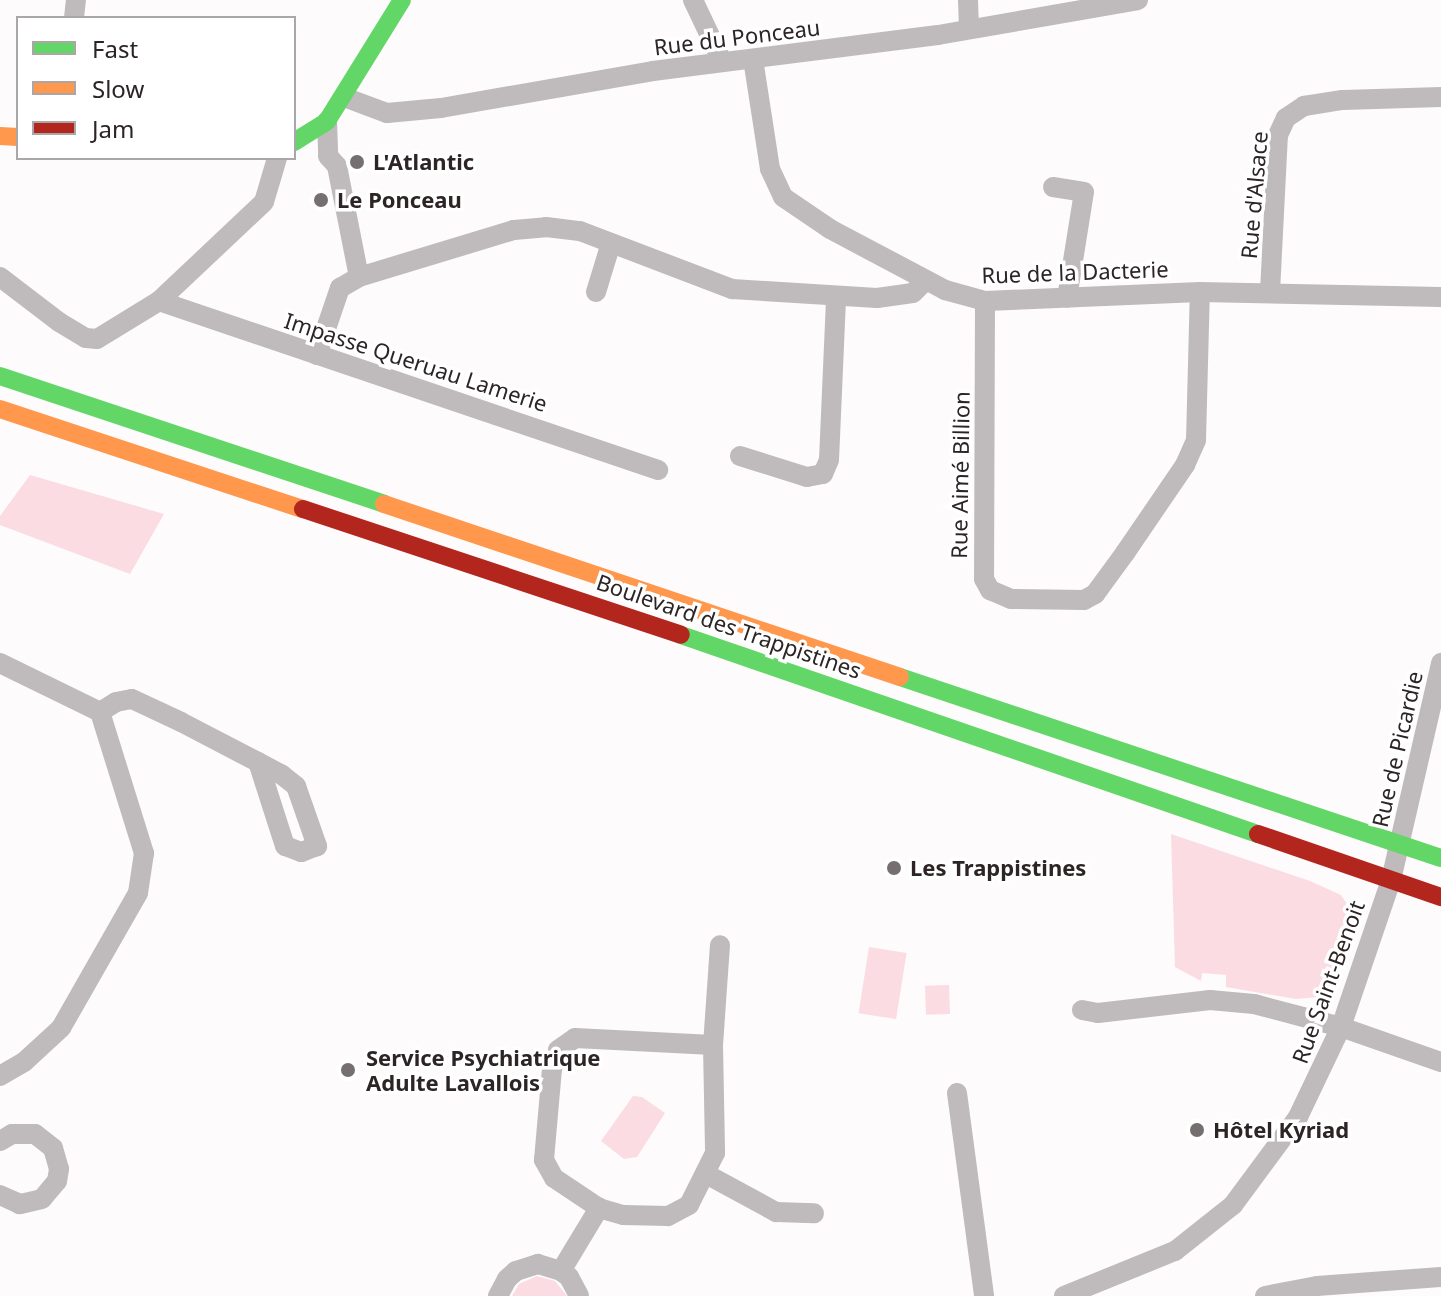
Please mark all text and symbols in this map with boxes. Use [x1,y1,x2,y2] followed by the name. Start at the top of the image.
[652,14,822,60] street label: Rue du Ponceau
[16,16,296,160] legend
[92,32,138,65] text: Fast
[92,72,144,105] text: Slow
[92,112,134,145] text: Jam
[1235,130,1273,260] street label: Rue d'Alsace
[373,149,474,175] place label: L'Atlantic
[348,153,366,171] marker: L'Atlantic
[337,187,462,213] place label: Le Ponceau
[312,191,330,209] marker: Le Ponceau
[981,256,1169,288] street label: Rue de la Dacterie
[281,307,551,417] street label: Impasse Queruau Lamerie
[945,391,975,559] street label: Rue Aimé Billion
[593,568,865,684] street label: Boulevard des Trappistines
[1366,668,1428,830] street label: Rue de Picardie
[910,855,1086,881] place label: Les Trappistines
[885,859,903,877] marker: Les Trappistines
[1286,897,1370,1067] street label: Rue Saint-Benoit
[366,1044,600,1096] place label: Service Psychiatrique Adulte Lavallois
[337,1059,359,1081] marker: Service Psychiatrique Adulte Lavallois
[1213,1117,1349,1143] place label: Hôtel Kyriad
[1188,1121,1206,1139] marker: Hôtel Kyriad

